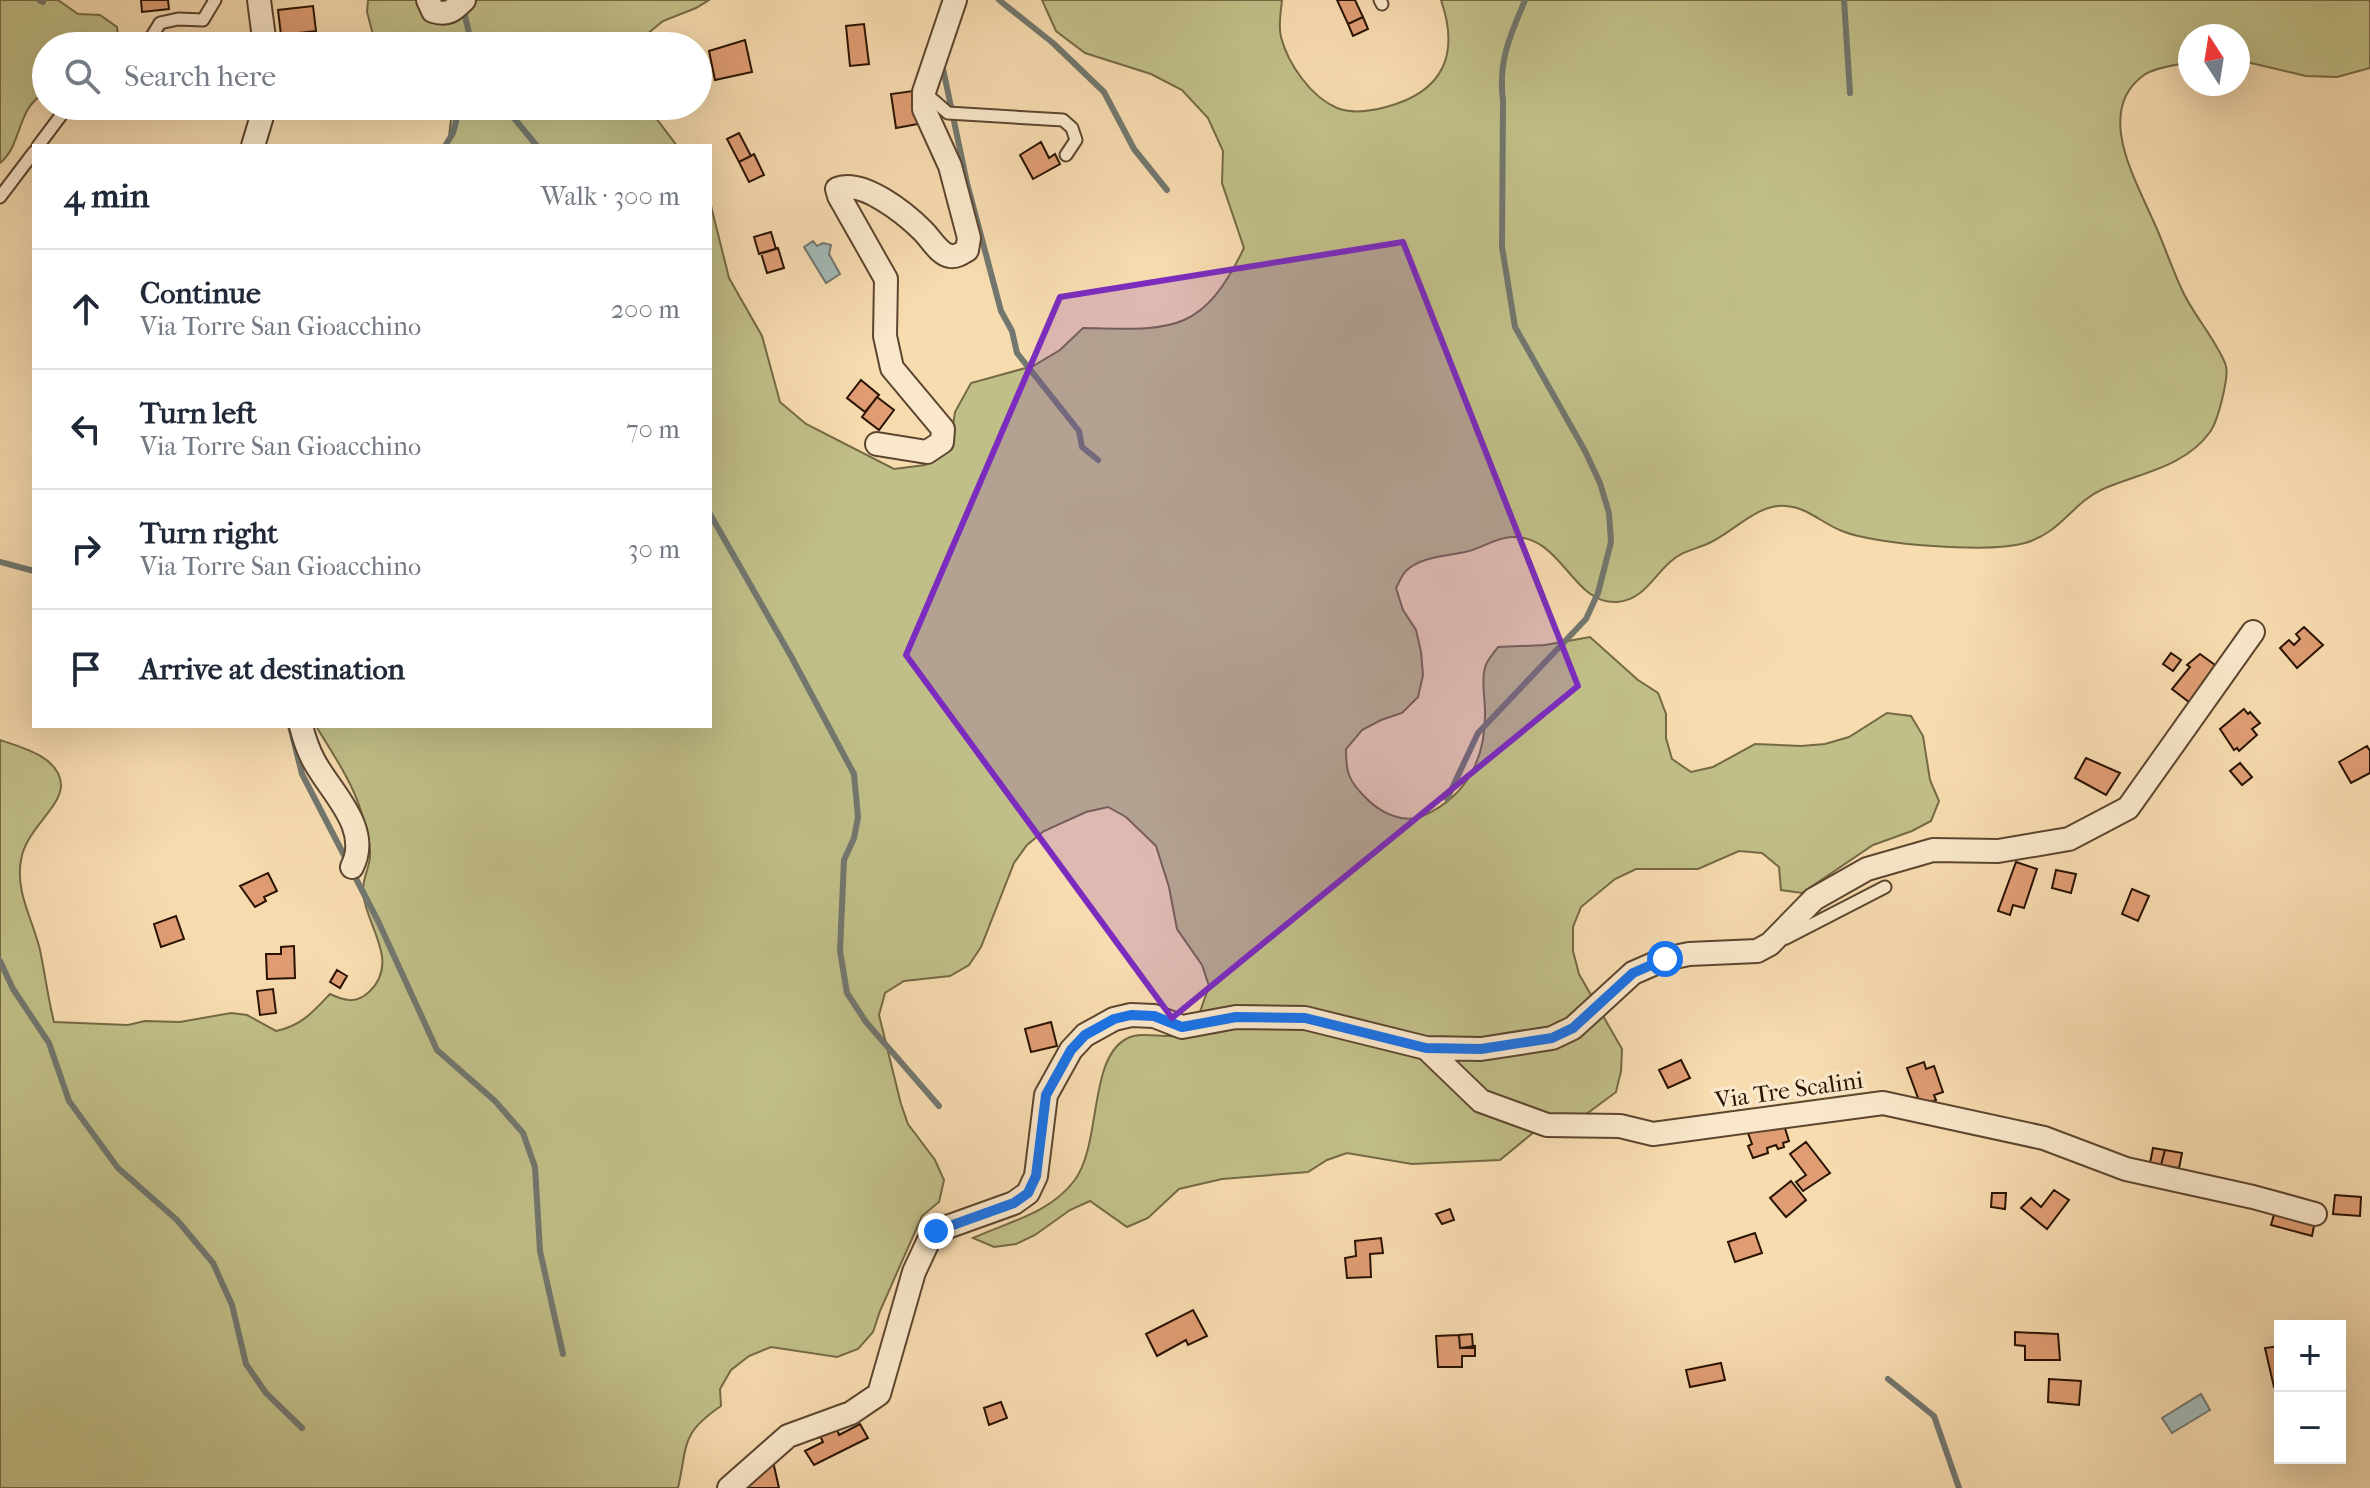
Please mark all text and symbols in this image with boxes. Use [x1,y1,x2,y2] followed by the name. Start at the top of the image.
[2178,24,2250,96] north arrow
[32,32,712,120] search box
[60,54,104,98] icon: search
[124,59,276,94] text: Search here
[64,176,149,216] text: 4 min
[541,181,680,212] text: Walk · 300 m
[140,276,261,311] text: Continue
[64,287,108,331] icon: ahead
[611,294,680,325] text: 200 m
[140,311,421,342] text: Via Torre San Gioacchino
[140,396,257,431] text: Turn left
[64,407,108,451] icon: left
[626,414,680,445] text: 70 m
[140,431,421,462] text: Via Torre San Gioacchino
[140,516,278,551] text: Turn right
[64,527,108,571] icon: right
[628,534,680,565] text: 30 m
[140,551,421,582] text: Via Torre San Gioacchino
[64,647,108,691] icon: arrive
[140,652,405,687] text: Arrive at destination
[1647,941,1683,977] route start
[1712,1066,1865,1114] street label: Via Tre Scalini
[918,1213,954,1249] route end
[2274,1320,2346,1464] map controls
[2274,1320,2346,1392] button: +
[2274,1392,2346,1464] button: −

